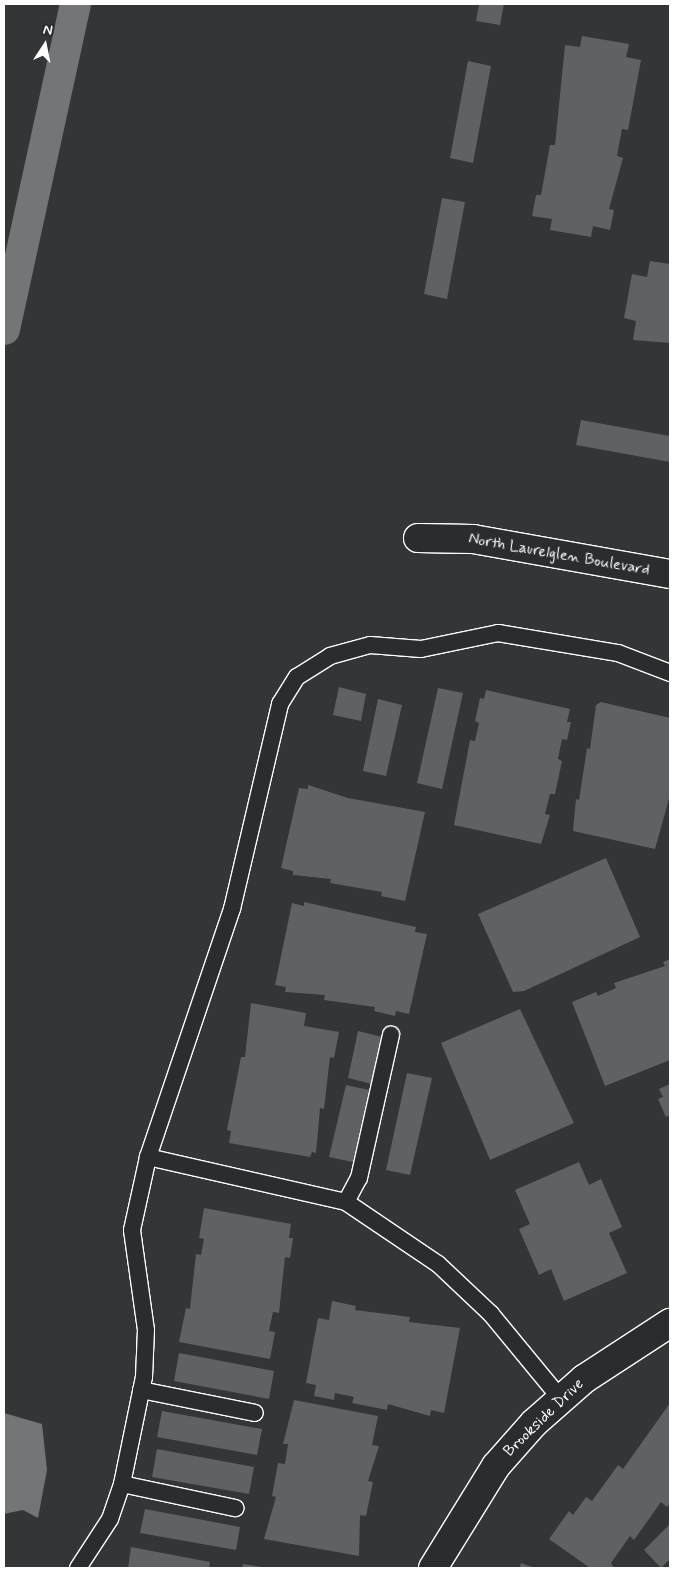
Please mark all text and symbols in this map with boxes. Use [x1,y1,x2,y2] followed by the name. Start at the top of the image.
[20,20,70,70] north arrow
[42,21,54,40] text: N
[468,530,650,580] street label: North Laurelglen Boulevard
[500,1375,588,1461] street label: Brookside Drive

